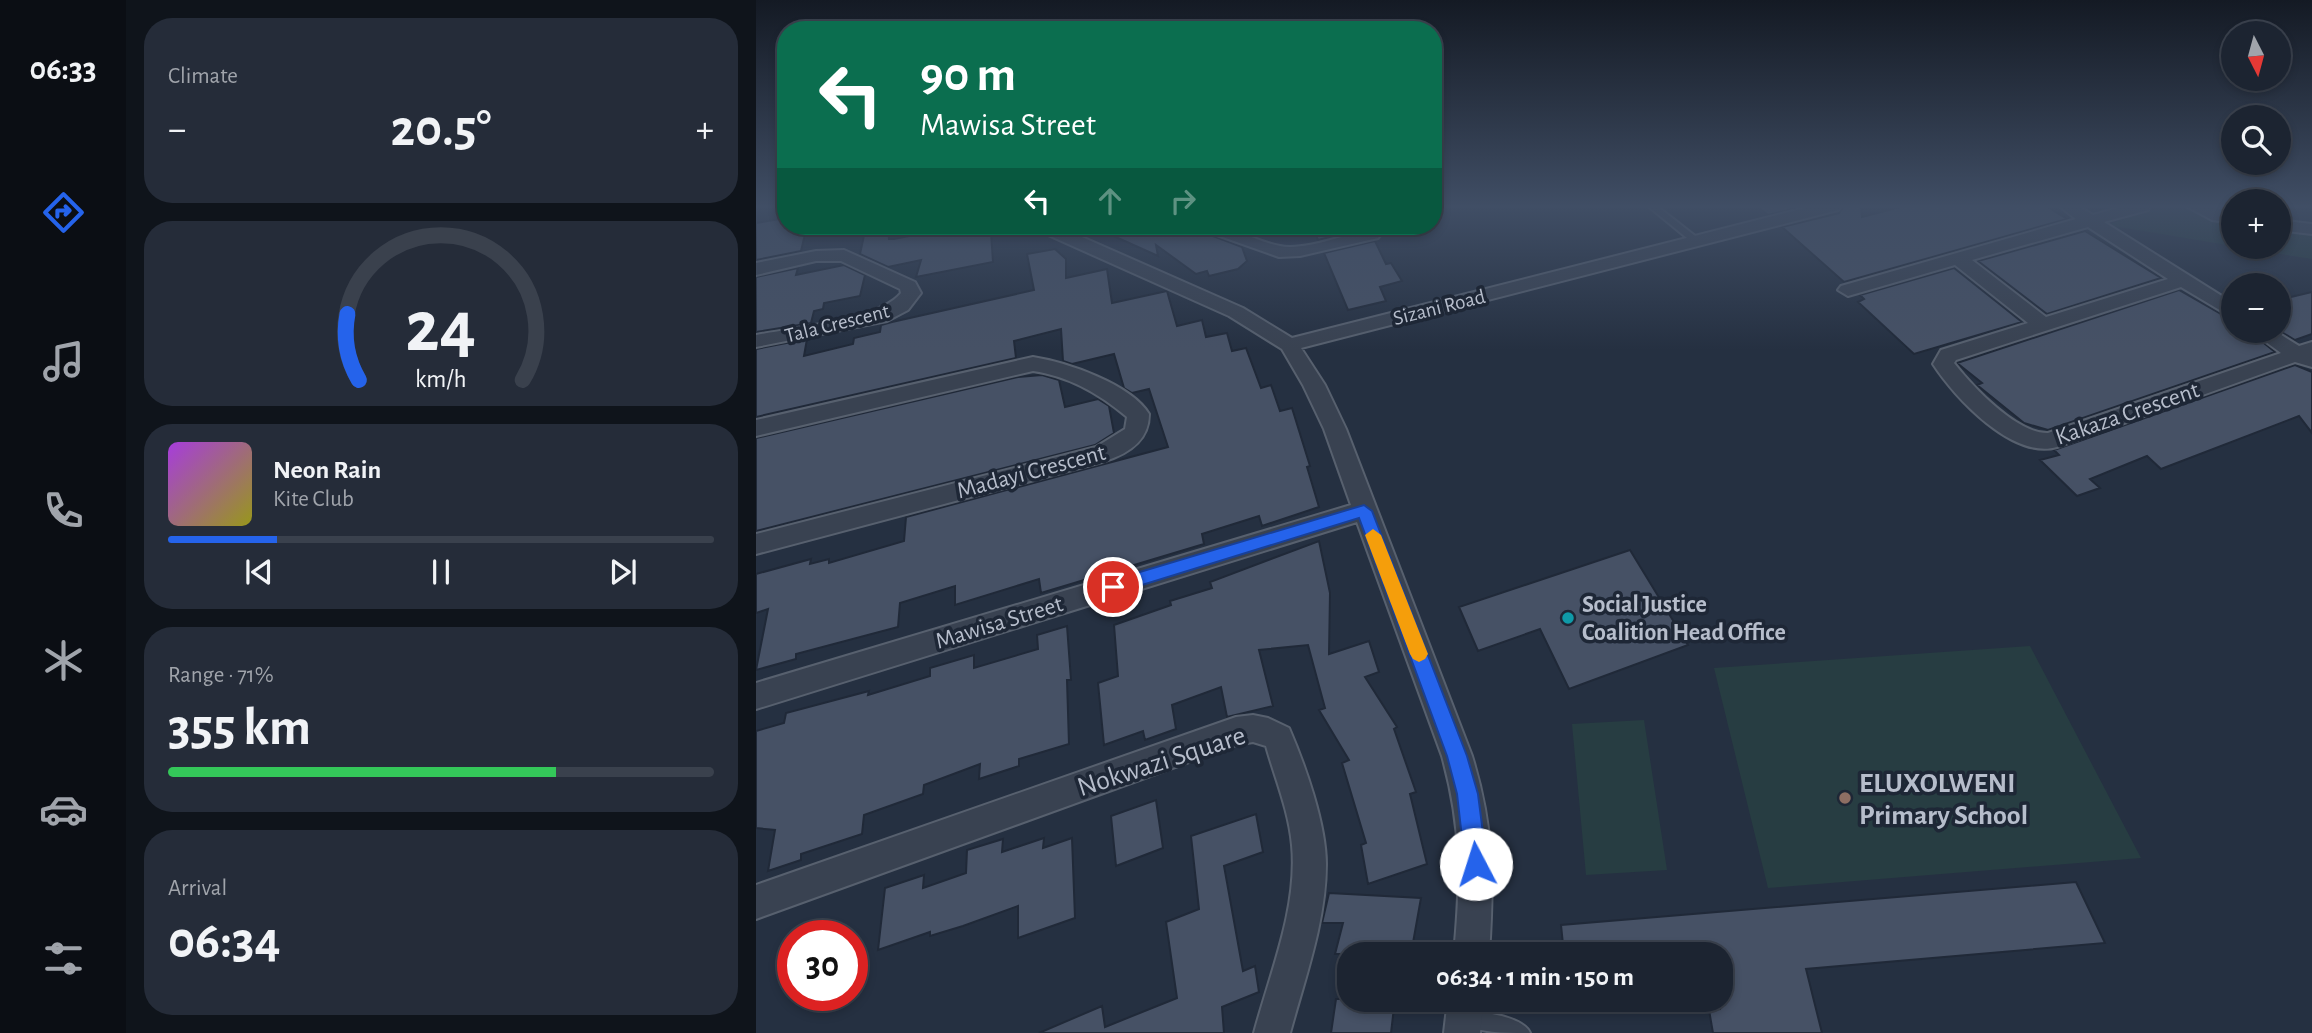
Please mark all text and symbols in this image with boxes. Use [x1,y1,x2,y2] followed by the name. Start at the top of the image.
[2221,21,2291,91] north arrow
[2221,21,2291,343] map controls
[805,49,896,140] icon: left
[920,51,1016,100] text: 90 m
[29,53,97,85] text: 06:33
[168,65,238,88] text: Climate
[390,103,492,155] text: 20.5°
[2221,105,2291,175] button: search
[920,109,1096,141] text: Mawisa Street
[168,111,186,149] text: −
[696,111,714,149] text: +
[1018,182,1056,220] icon: left
[1091,182,1129,220] icon: ahead
[1164,182,1202,220] icon: right
[39,188,88,237] icon: directions
[2221,189,2291,259] button: +
[2221,273,2291,343] button: −
[1391,286,1488,329] street label: Sizani Road
[406,292,476,365] text: 24
[783,300,892,347] street label: Tala Crescent
[39,337,88,386] icon: music
[415,366,467,391] text: km/h
[2052,378,2203,450] street label: Kakaza Crescent
[954,440,1109,503] street label: Madayi Crescent
[273,457,381,483] text: Neon Rain
[39,486,88,535] icon: phone
[273,488,354,511] text: Kite Club
[240,553,278,591] icon: previous
[422,553,460,591] icon: pause
[604,553,642,591] icon: next
[1083,557,1143,617] pin
[1094,568,1132,606] icon: arrive
[933,592,1066,654] street label: Mawisa Street
[1582,593,1786,645] place label: Social Justice Coalition Head Office
[1560,610,1576,626] marker: Social Justice Coalition Head Office
[39,636,88,685] icon: climate
[168,664,274,687] text: Range · 71%
[168,702,311,754] text: 355 km
[1074,722,1249,802] street label: Nokwazi Square
[1859,770,2028,830] place label: ELUXOLWENI Primary School
[39,785,88,834] icon: car
[1837,790,1853,806] marker: ELUXOLWENI Primary School
[1439,827,1513,901] position arrow
[168,877,227,900] text: Arrival
[168,915,281,967] text: 06:34
[777,920,868,1011] speed limit sign: 30
[39,934,88,983] icon: filters
[1436,964,1634,990] text: 06:34 · 1 min · 150 m

